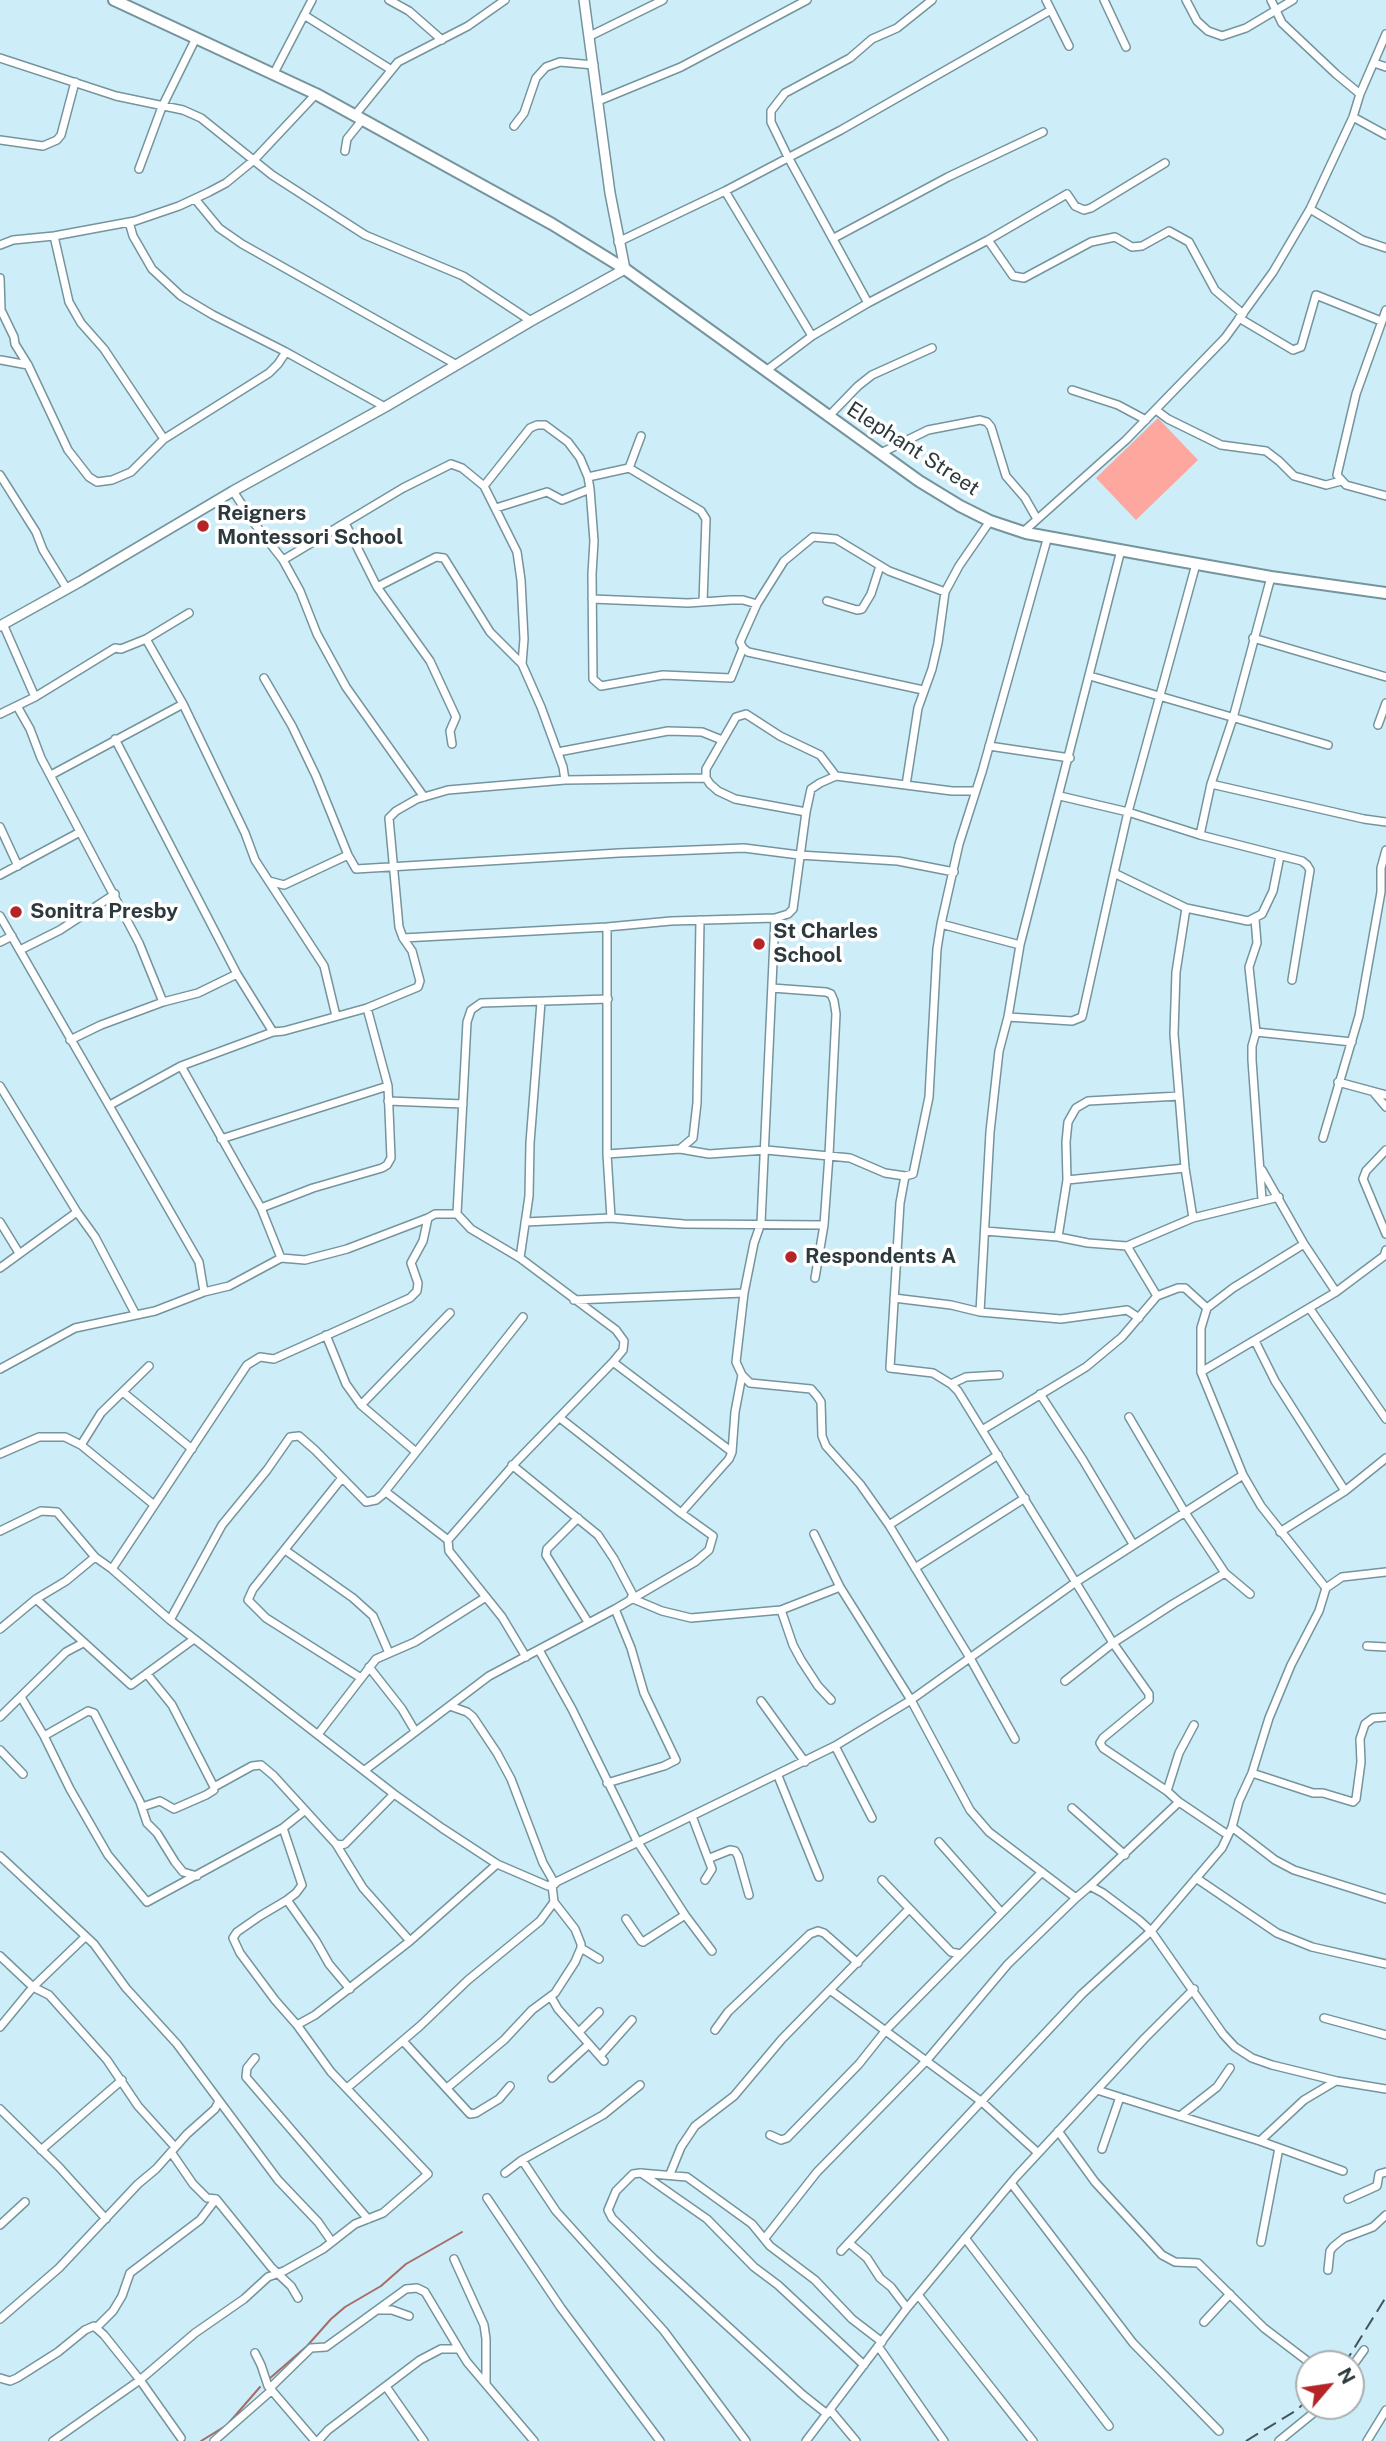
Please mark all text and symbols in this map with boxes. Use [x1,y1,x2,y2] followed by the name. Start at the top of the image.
[842,397,984,501] street label: Elephant Street
[217,501,403,551] place label: Reigners Montessori School
[195,518,211,534] marker: Reigners Montessori School
[30,899,178,925] place label: Sonitra Presby
[8,904,24,920] marker: Sonitra Presby
[773,919,878,969] place label: St Charles School
[751,936,767,952] marker: St Charles School
[805,1244,956,1270] place label: Respondents A
[783,1249,799,1265] marker: Respondents A
[1295,2350,1365,2420] north arrow
[1333,2364,1360,2388] text: N

